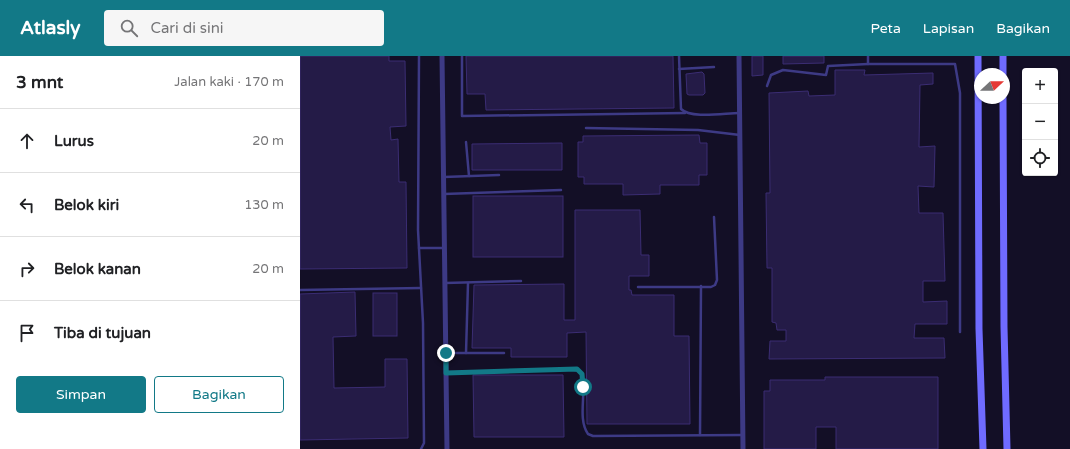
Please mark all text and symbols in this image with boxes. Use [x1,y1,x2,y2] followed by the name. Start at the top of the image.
[104,10,384,46] search box
[20,17,80,39] text: Atlasly
[118,17,140,39] icon: search
[150,19,224,37] text: Cari di sini
[870,20,901,37] text: Peta
[923,20,974,37] text: Lapisan
[996,20,1050,37] text: Bagikan
[974,68,1010,104] north arrow
[1022,68,1058,176] map controls
[1022,68,1058,104] button: +
[16,72,63,93] text: 3 mnt
[174,74,284,90] text: Jalan kaki · 170 m
[1022,104,1058,140] button: −
[16,130,38,152] icon: ahead
[54,132,94,150] text: Lurus
[252,133,284,149] text: 20 m
[1022,140,1058,176] button: locate
[16,194,38,216] icon: left
[54,196,119,214] text: Belok kiri
[244,197,284,213] text: 130 m
[16,258,38,280] icon: right
[54,260,141,278] text: Belok kanan
[252,261,284,277] text: 20 m
[16,322,38,344] icon: arrive
[54,324,151,342] text: Tiba di tujuan
[437,344,455,362] route end
[16,376,146,413] button: Simpan
[154,376,284,413] button: Bagikan
[574,378,592,396] route start

